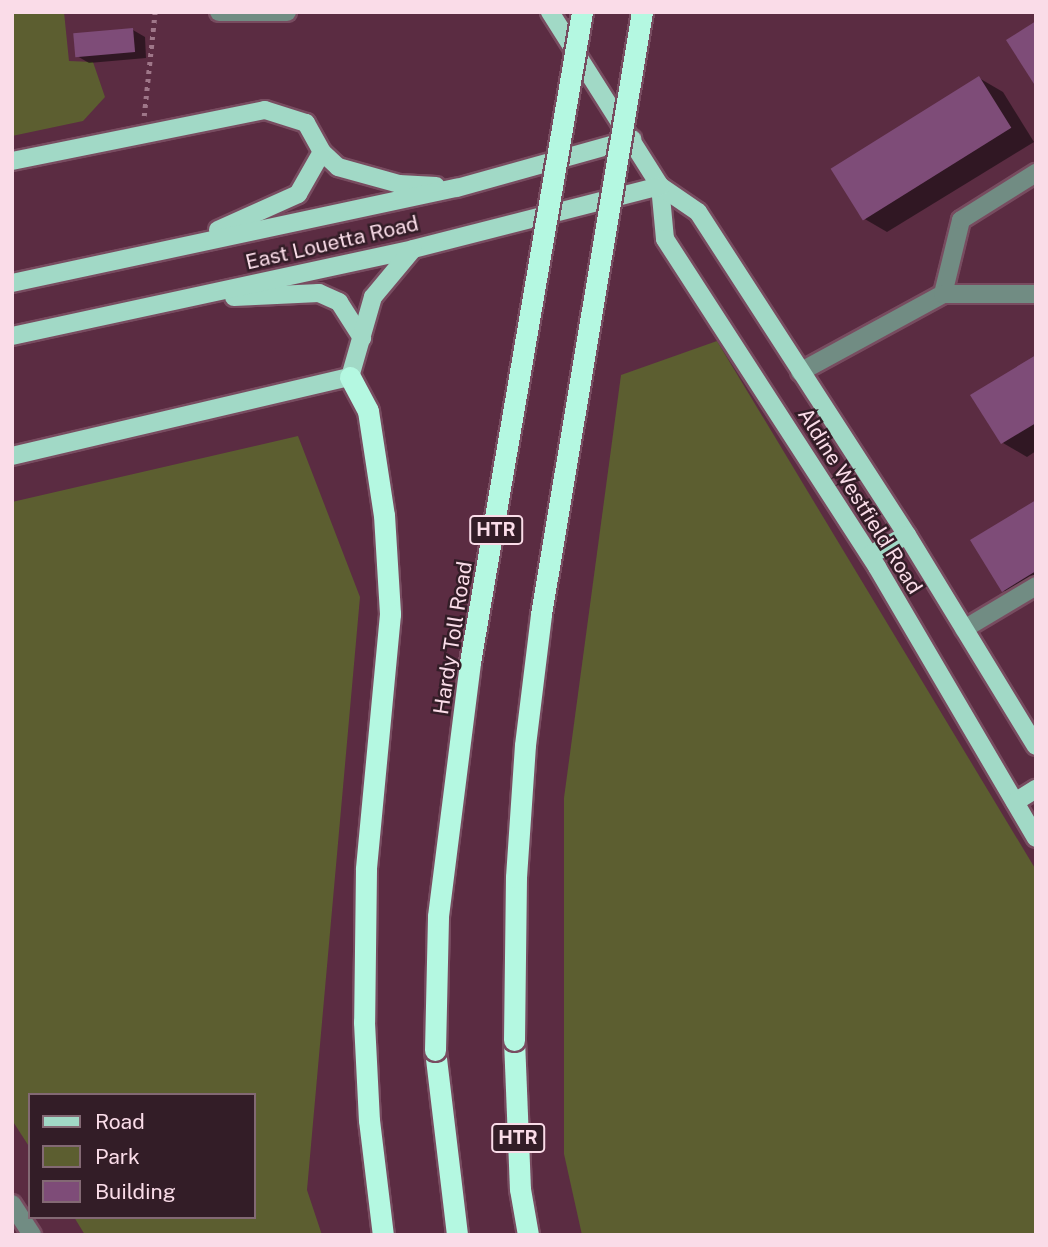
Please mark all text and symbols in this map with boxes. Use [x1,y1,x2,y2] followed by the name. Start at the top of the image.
[243,211,421,275] street label: East Louetta Road
[792,403,928,599] street label: Aldine Westfield Road
[468,514,524,545] road number: HTR
[428,560,478,716] street label: Hardy Toll Road
[28,1093,256,1219] legend
[95,1109,145,1134] text: Road
[490,1122,546,1154] road number: HTR
[95,1144,140,1169] text: Park
[95,1179,176,1204] text: Building

